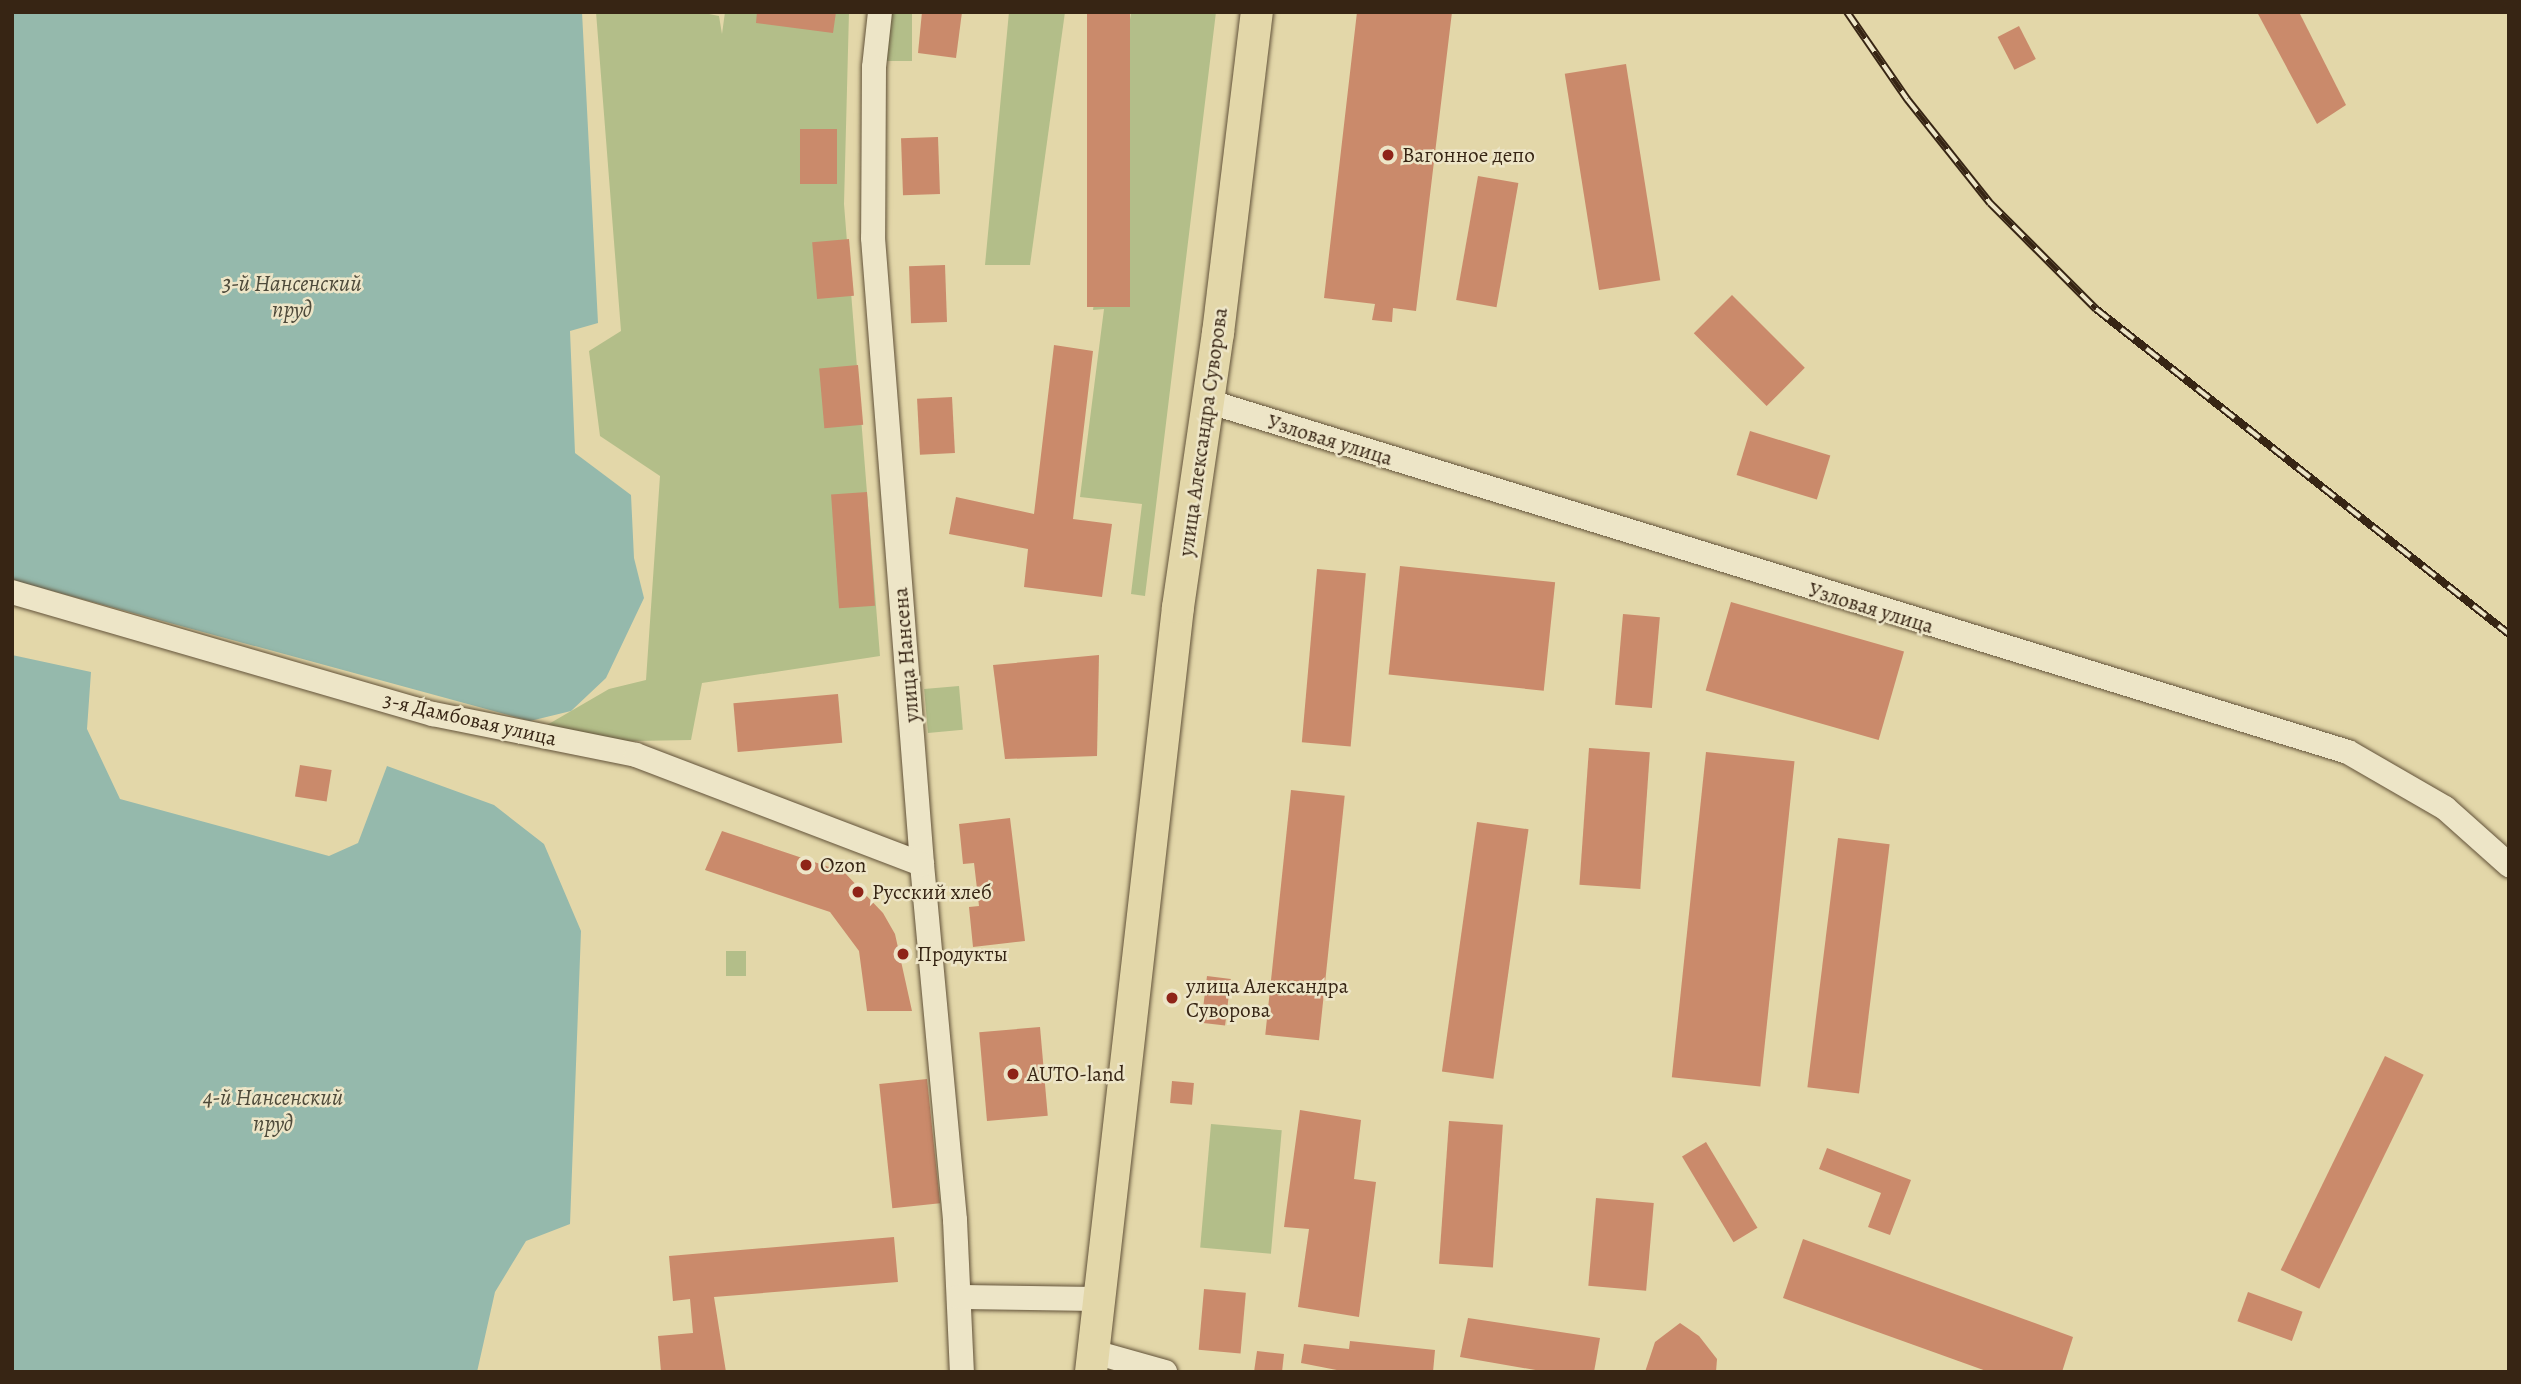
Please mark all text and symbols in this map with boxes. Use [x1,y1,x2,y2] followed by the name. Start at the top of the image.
[1402,142,1535,168] place label: Вагонное депо
[1380,147,1396,163] marker: Вагонное депо
[222,270,362,324] water label: 3-й Нансенский пруд
[1173,306,1233,558] street label: улица Александра Суворова
[1264,409,1396,471] street label: Узловая улица
[1805,577,1937,639] street label: Узловая улица
[888,586,924,724] street label: улица Нансена
[381,687,559,751] street label: 3-я Дамбовая улица
[820,852,866,878] place label: Ozon
[798,857,814,873] marker: Ozon
[872,879,992,905] place label: Русский хлеб
[850,884,866,900] marker: Русский хлеб
[917,941,1008,967] place label: Продукты
[895,946,911,962] marker: Продукты
[1186,973,1348,1023] place label: улица Александра Суворова
[1164,990,1180,1006] marker: улица Александра Суворова
[1027,1061,1125,1087] place label: AUTO-land
[1005,1066,1021,1082] marker: AUTO-land
[203,1084,343,1138] water label: 4-й Нансенский пруд

